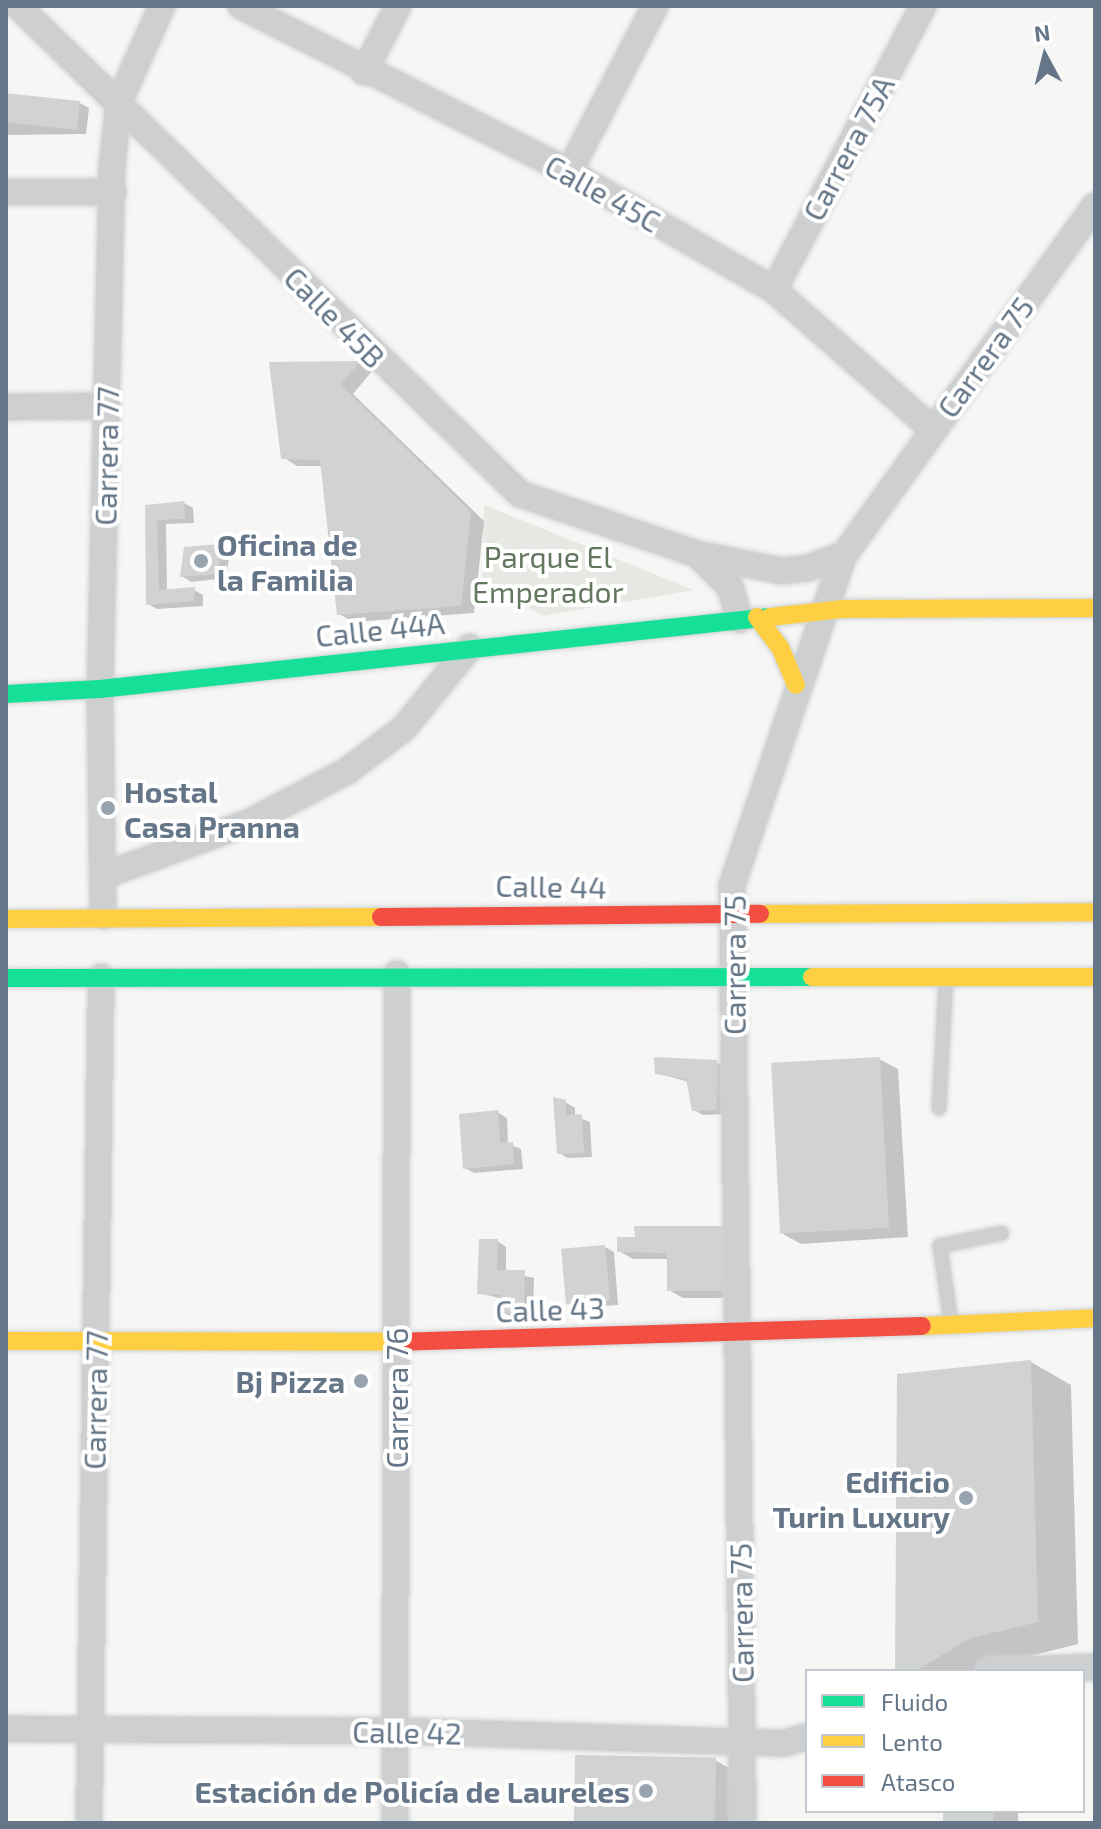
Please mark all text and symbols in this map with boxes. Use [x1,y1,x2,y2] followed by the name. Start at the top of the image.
[1005,16,1085,96] north arrow
[1033,18,1052,46] text: N
[795,70,901,226] street label: Carrera 75A
[539,147,667,239] street label: Calle 45C
[277,259,393,375] street label: Calle 45B
[929,290,1041,424] street label: Carrera 75
[87,386,125,526] street label: Carrera 77
[217,526,358,596] place label: Oficina de la Familia
[472,538,624,608] park label: Parque El Emperador
[192,552,210,570] marker: Oficina de la Familia
[314,604,446,654] street label: Calle 44A
[124,773,300,844] place label: Hostal Casa Pranna
[99,799,117,817] marker: Hostal Casa Pranna
[495,867,607,905] street label: Calle 44
[716,895,752,1035] street label: Carrera 75
[495,1289,605,1329] street label: Calle 43
[378,1327,414,1469] street label: Carrera 76
[76,1330,114,1470] street label: Carrera 77
[236,1363,345,1399] place label: Bj Pizza
[352,1372,370,1390] marker: Bj Pizza
[772,1463,950,1534] place label: Edificio Turin Luxury
[957,1489,975,1507] marker: Edificio Turin Luxury
[722,1543,760,1683] street label: Carrera 75
[805,1669,1085,1813] legend
[881,1687,948,1716] text: Fluido
[352,1713,462,1751] street label: Calle 42
[881,1727,943,1756] text: Lento
[881,1767,955,1796] text: Atasco
[194,1773,630,1809] place label: Estación de Policía de Laureles
[637,1782,655,1800] marker: Estación de Policía de Laureles

